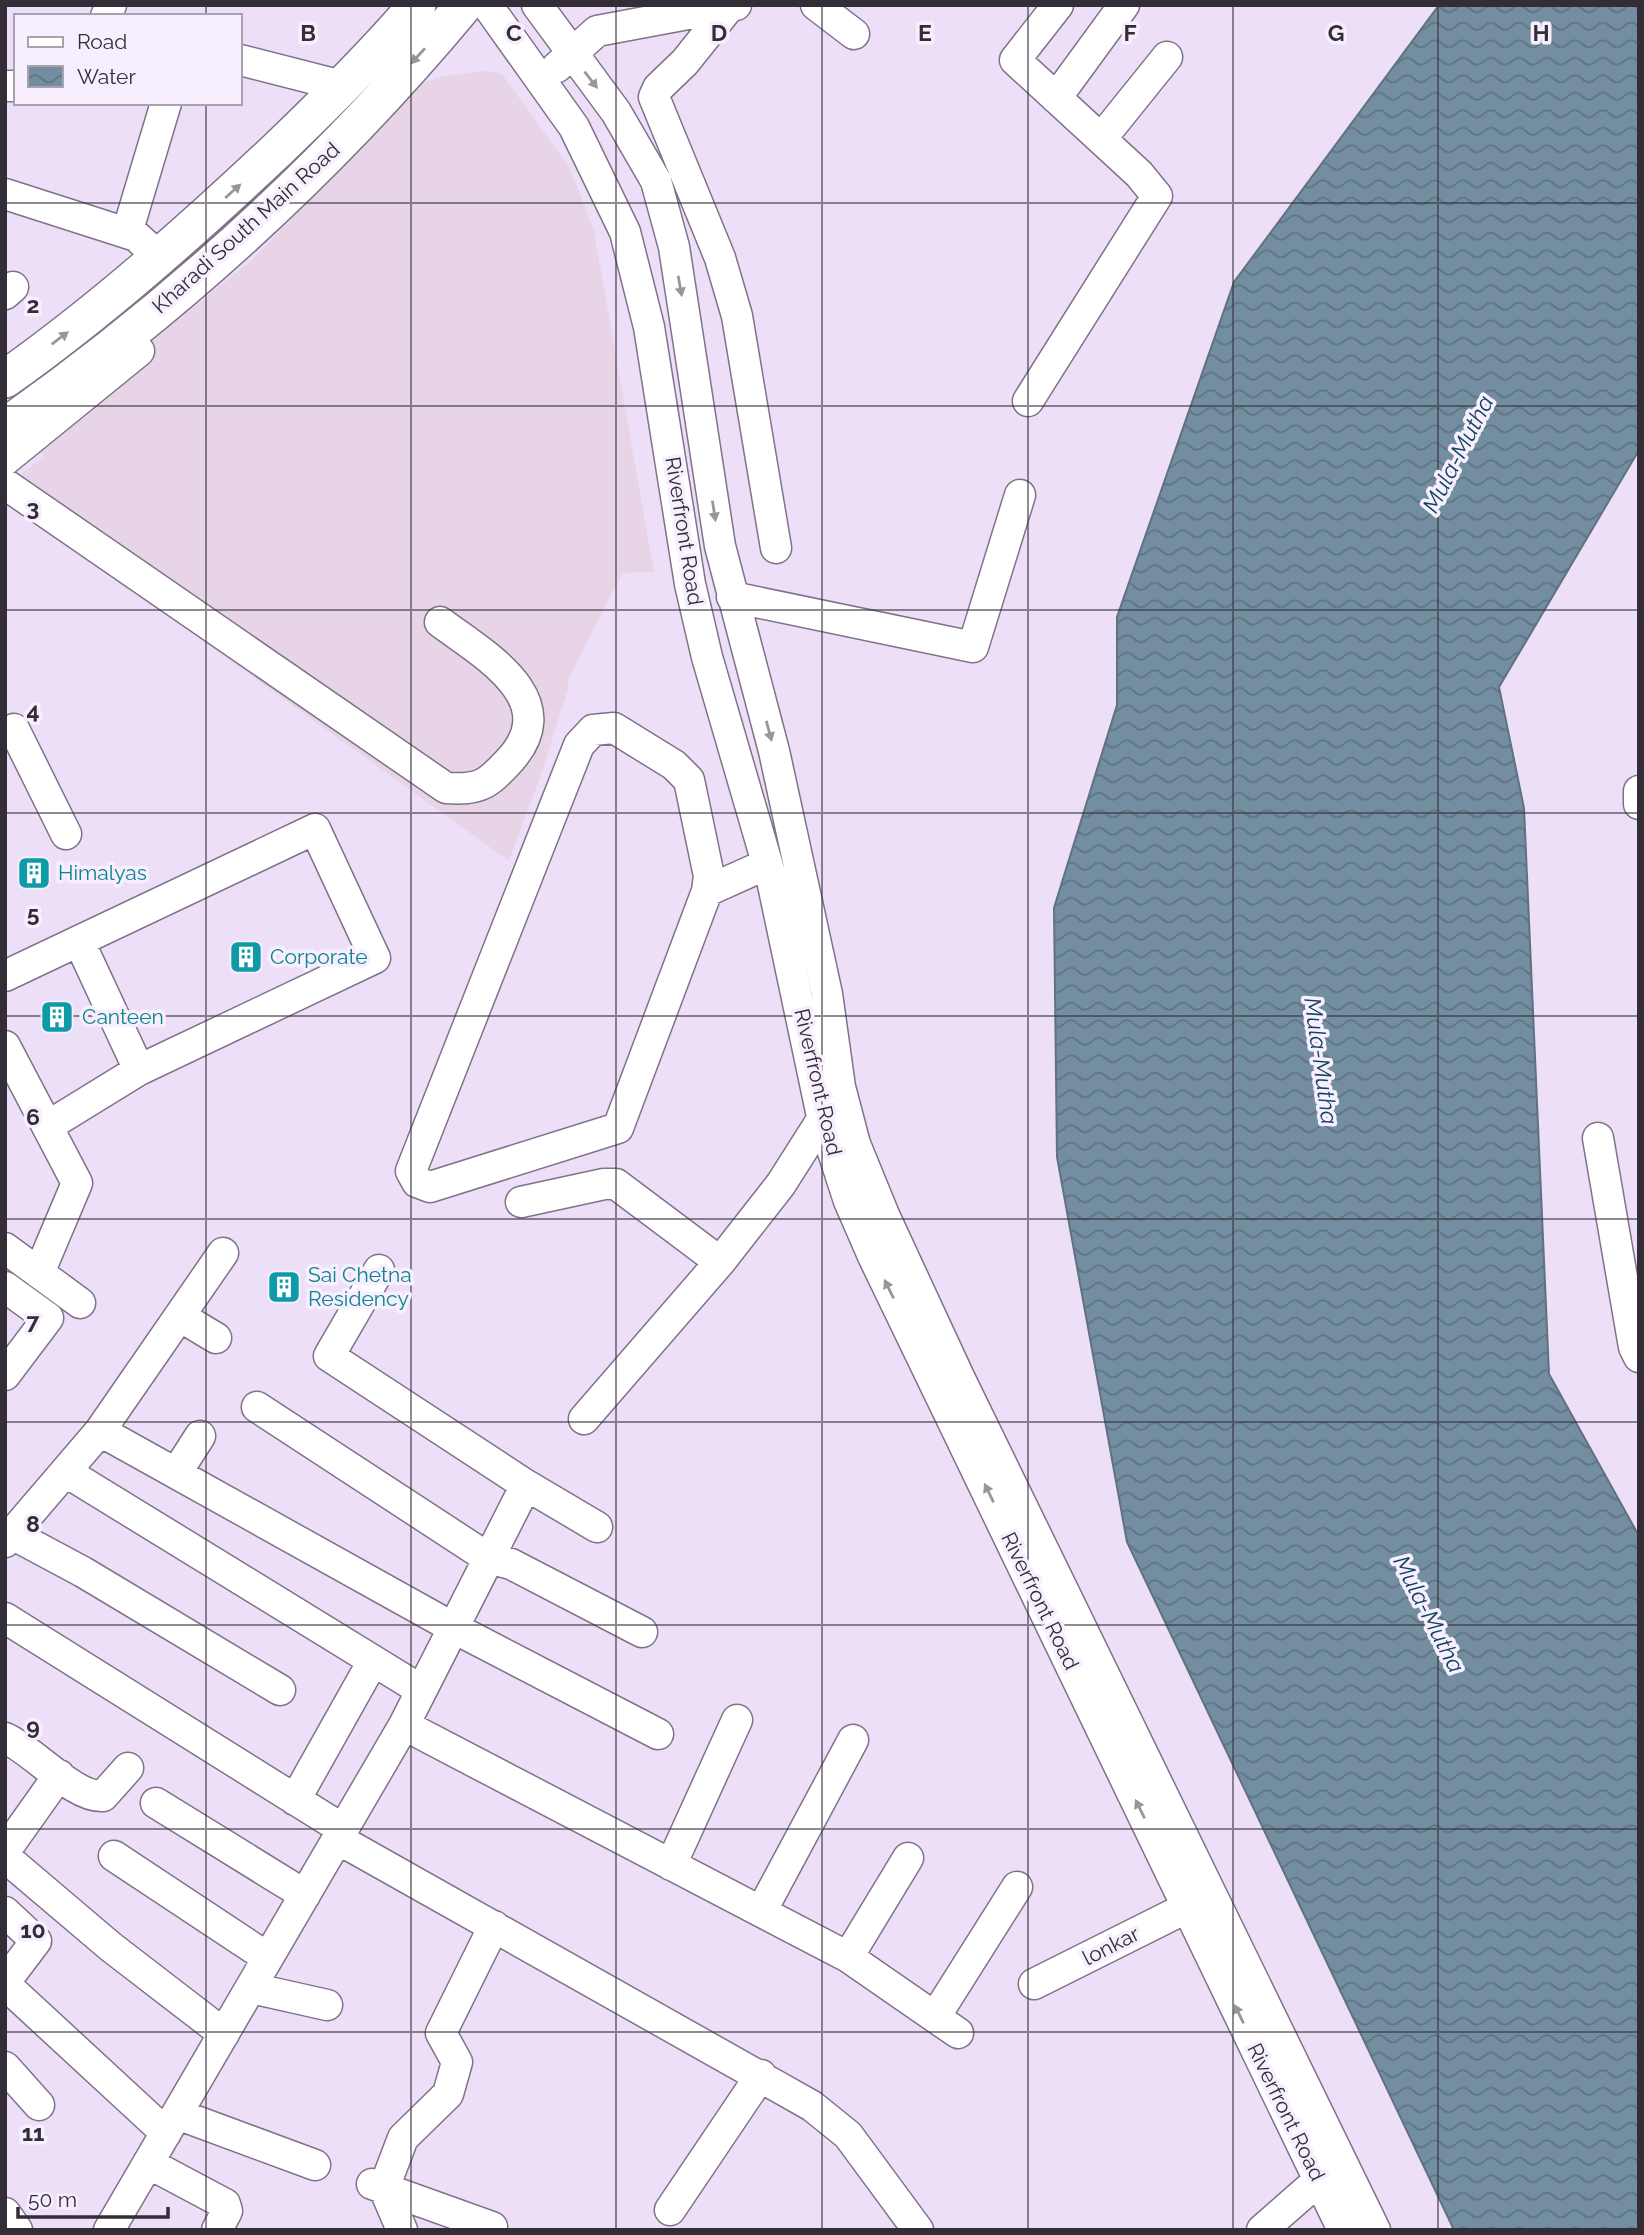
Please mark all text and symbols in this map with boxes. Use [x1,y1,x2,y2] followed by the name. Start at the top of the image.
[14,14,242,105] legend
[300,19,316,46] text: B
[506,19,522,46] text: C
[711,19,727,46] text: D
[918,19,932,46] text: E
[1123,19,1137,46] text: F
[1328,19,1344,46] text: G
[1532,19,1550,46] text: H
[77,29,127,54] text: Road
[411,47,427,64] one-way arrow
[77,64,136,89] text: Water
[584,71,599,89] one-way arrow
[147,137,345,318] street label: Kharadi South Main Road
[224,183,242,199] one-way arrow
[675,275,686,297] one-way arrow
[27,291,39,318] text: 2
[50,331,68,346] one-way arrow
[1417,390,1499,517] water label: Mula-Mutha
[660,455,709,607] street label: Riverfront Road
[27,494,39,521] text: 3
[709,500,720,522] one-way arrow
[26,697,40,724] text: 4
[764,720,775,742] one-way arrow
[15,854,53,892] building icon: Himalyas
[58,860,147,885] place label: Himalyas
[27,900,40,927] text: 5
[227,938,265,976] building icon: Corporate
[270,944,368,969] place label: Corporate
[1299,996,1344,1126] water label: Mula-Mutha
[38,998,76,1036] building icon: Canteen
[82,1004,164,1029] place label: Canteen
[789,1006,848,1158] street label: Riverfront Road
[26,1103,40,1130] text: 6
[308,1262,412,1311] place label: Sai Chetna Residency
[265,1268,303,1306] building icon: Sai Chetna Residency
[883,1279,895,1299] one-way arrow
[27,1307,40,1334] text: 7
[983,1483,994,1503] one-way arrow
[26,1510,40,1537] text: 8
[996,1528,1085,1674] street label: Riverfront Road
[1388,1551,1471,1677] water label: Mula-Mutha
[26,1713,40,1740] text: 9
[1135,1799,1146,1819] one-way arrow
[20,1916,46,1943] text: 10
[1078,1920,1144,1970] street label: lonkar
[1233,2004,1244,2024] one-way arrow
[1242,2039,1331,2185] street label: Riverfront Road
[22,2119,44,2146] text: 11
[18,2176,168,2220] scale bar
[28,2187,77,2212] text: 50 m

